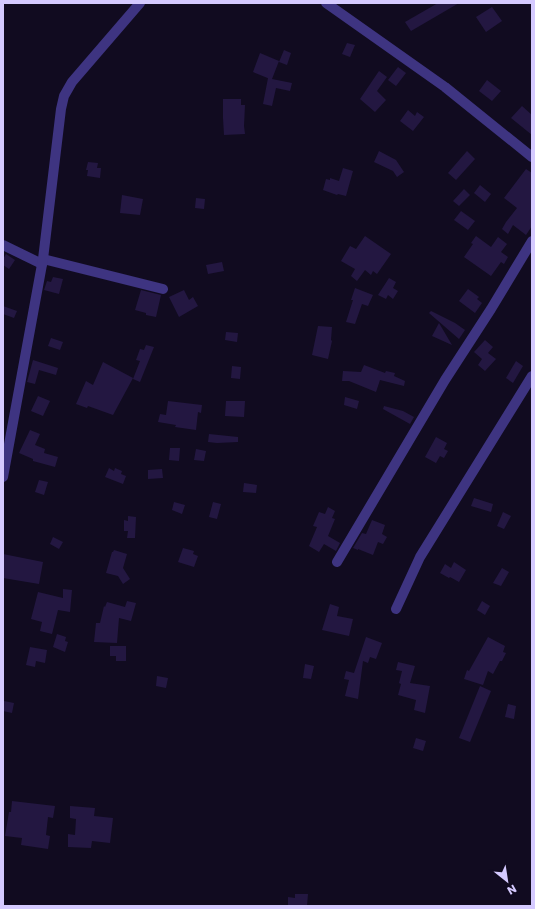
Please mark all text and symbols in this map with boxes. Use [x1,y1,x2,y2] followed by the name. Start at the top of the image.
[487,861,527,901] north arrow
[504,881,520,899] text: N

